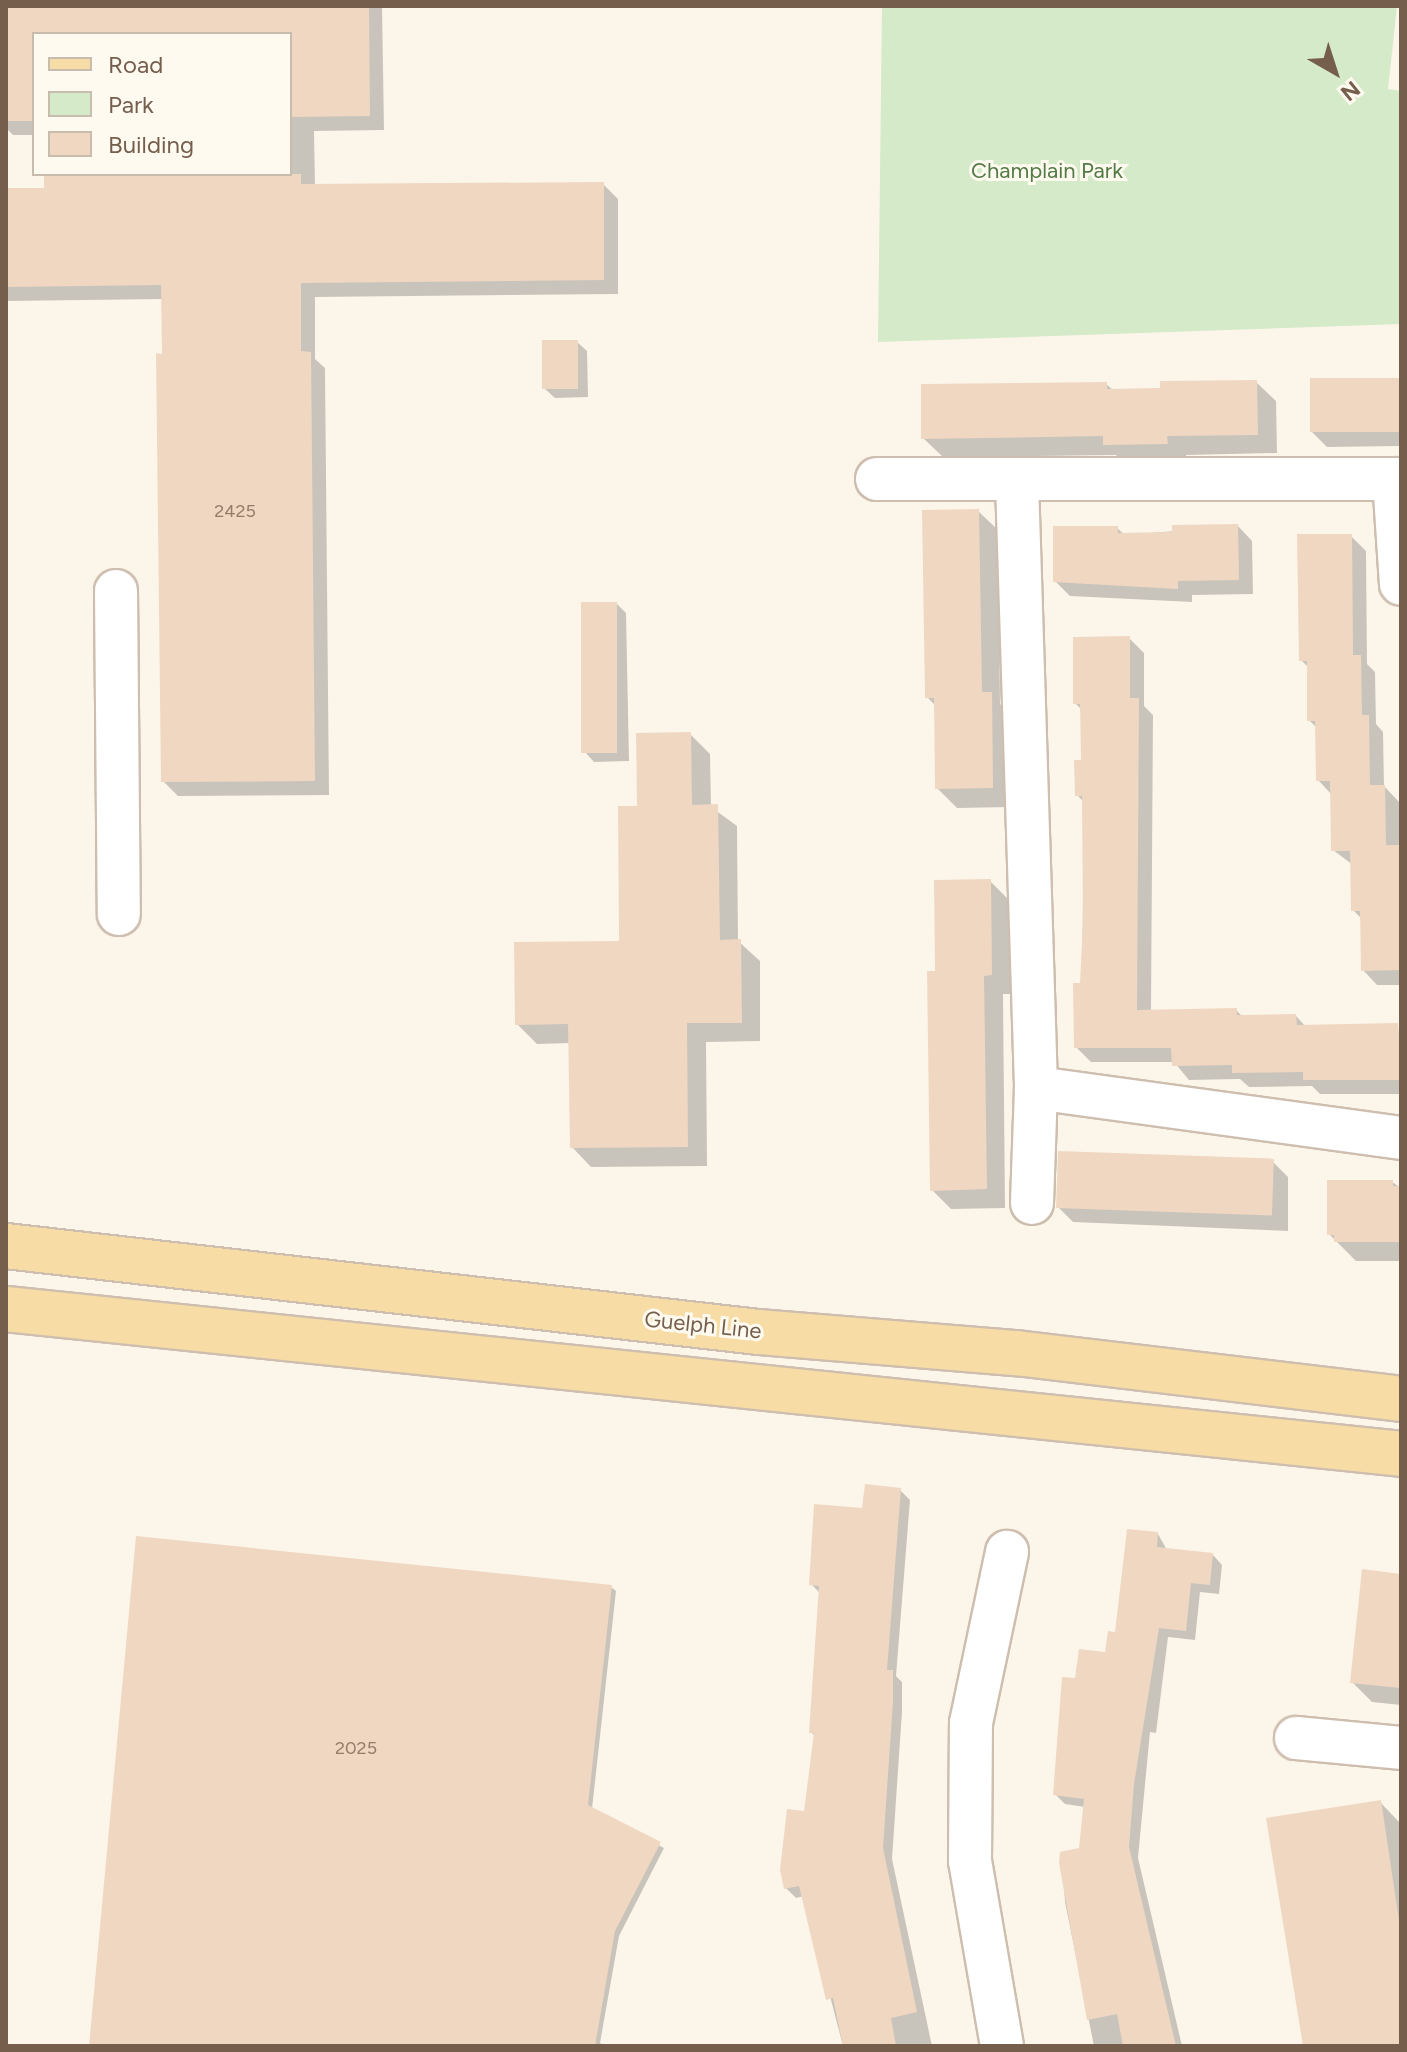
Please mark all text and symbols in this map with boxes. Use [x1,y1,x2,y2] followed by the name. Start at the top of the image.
[32,32,292,176] legend
[1295,32,1375,112] north arrow
[108,50,163,79] text: Road
[1335,75,1366,107] text: N
[108,90,154,119] text: Park
[108,130,194,159] text: Building
[971,158,1123,184] park label: Champlain Park
[214,500,256,522] house number: 2425
[643,1306,763,1344] street label: Guelph Line
[335,1737,377,1759] house number: 2025

